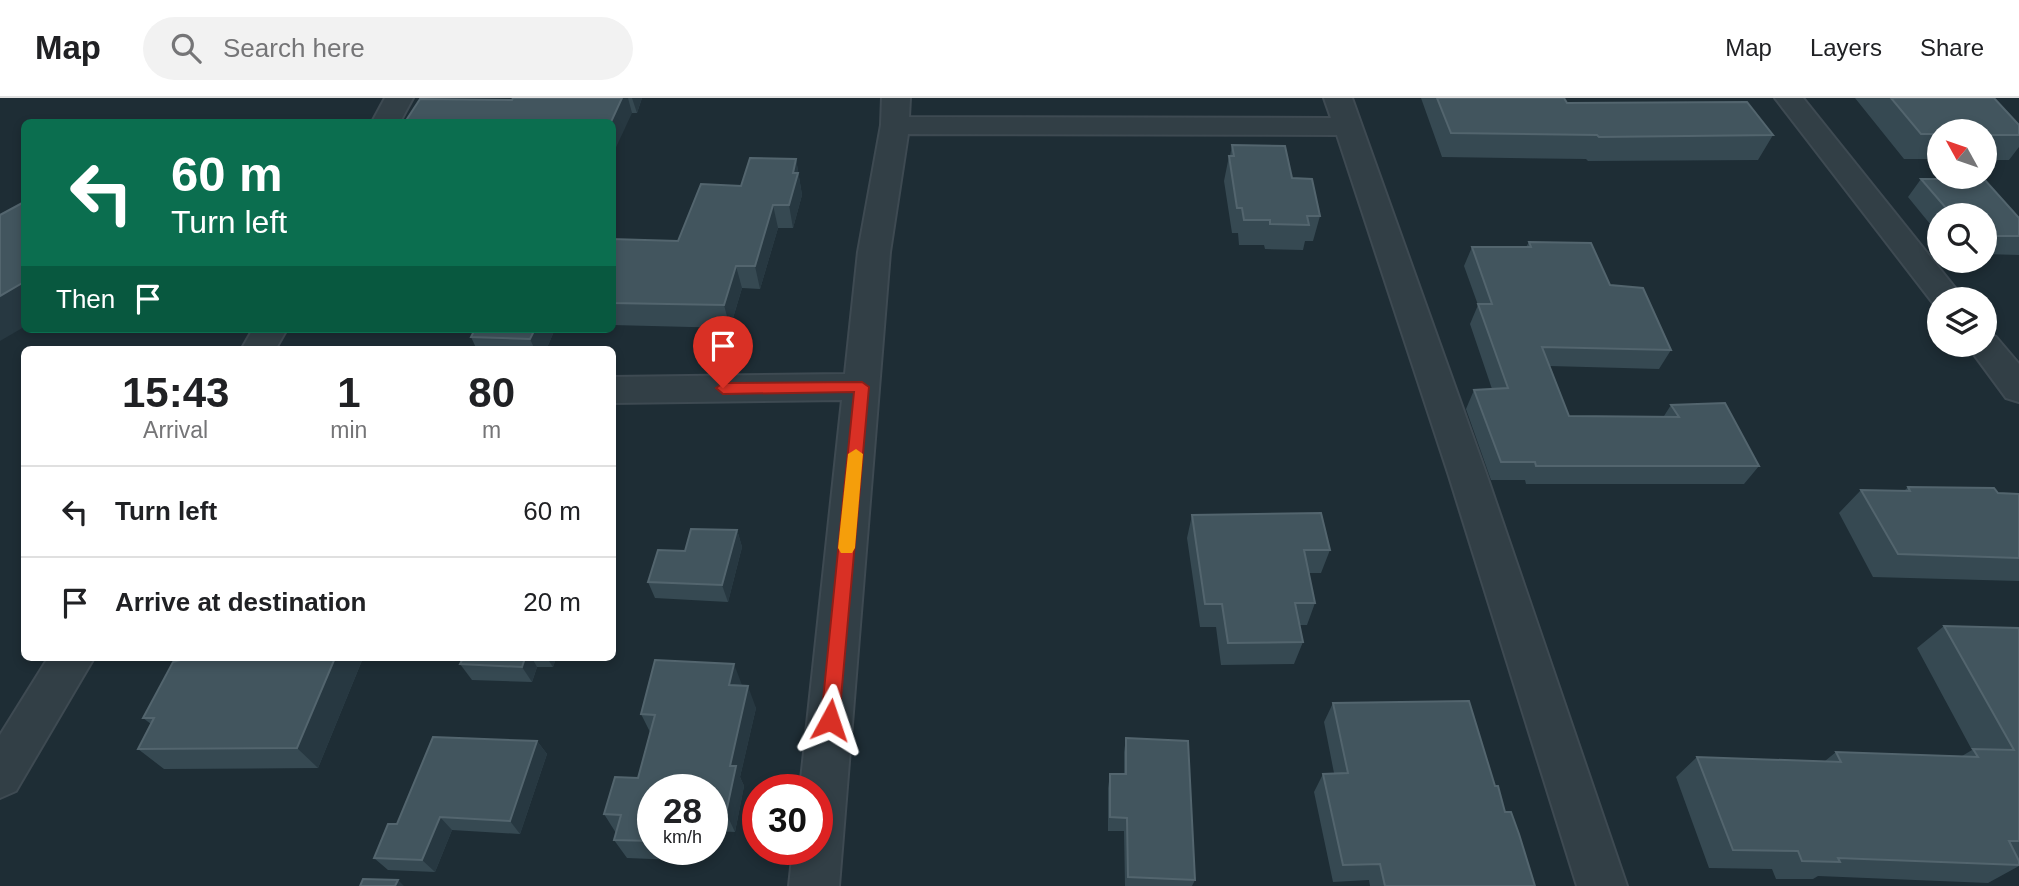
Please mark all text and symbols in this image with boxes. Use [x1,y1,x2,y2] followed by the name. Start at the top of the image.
[143,17,633,80] search box
[35,29,101,66] text: Map
[167,29,205,67] icon: search
[223,33,365,63] text: Search here
[1725,34,1772,61] text: Map
[1810,34,1882,61] text: Layers
[1920,34,1984,61] text: Share
[1927,119,1997,189] north arrow
[1927,119,1997,357] map controls
[56,147,147,238] icon: left
[171,147,283,201] text: 60 m
[1927,203,1997,273] button: search
[171,204,287,240] text: Turn left
[129,280,167,318] icon: arrive
[56,284,115,314] text: Then
[1927,287,1997,357] button: layers
[693,316,753,388] pin
[704,327,742,365] icon: arrive
[122,369,229,416] text: 15:43
[337,369,361,416] text: 1
[468,369,515,416] text: 80
[143,417,208,443] text: Arrival
[330,417,367,443] text: min
[482,417,501,443] text: m
[56,493,94,531] icon: left
[115,496,217,526] text: Turn left
[523,496,581,526] text: 60 m
[56,584,94,622] icon: arrive
[115,587,366,617] text: Arrive at destination
[523,587,581,617] text: 20 m
[793,683,867,757] position arrow
[742,774,833,865] speed limit sign: 30
[663,791,702,830] text: 28
[663,827,702,847] text: km/h

